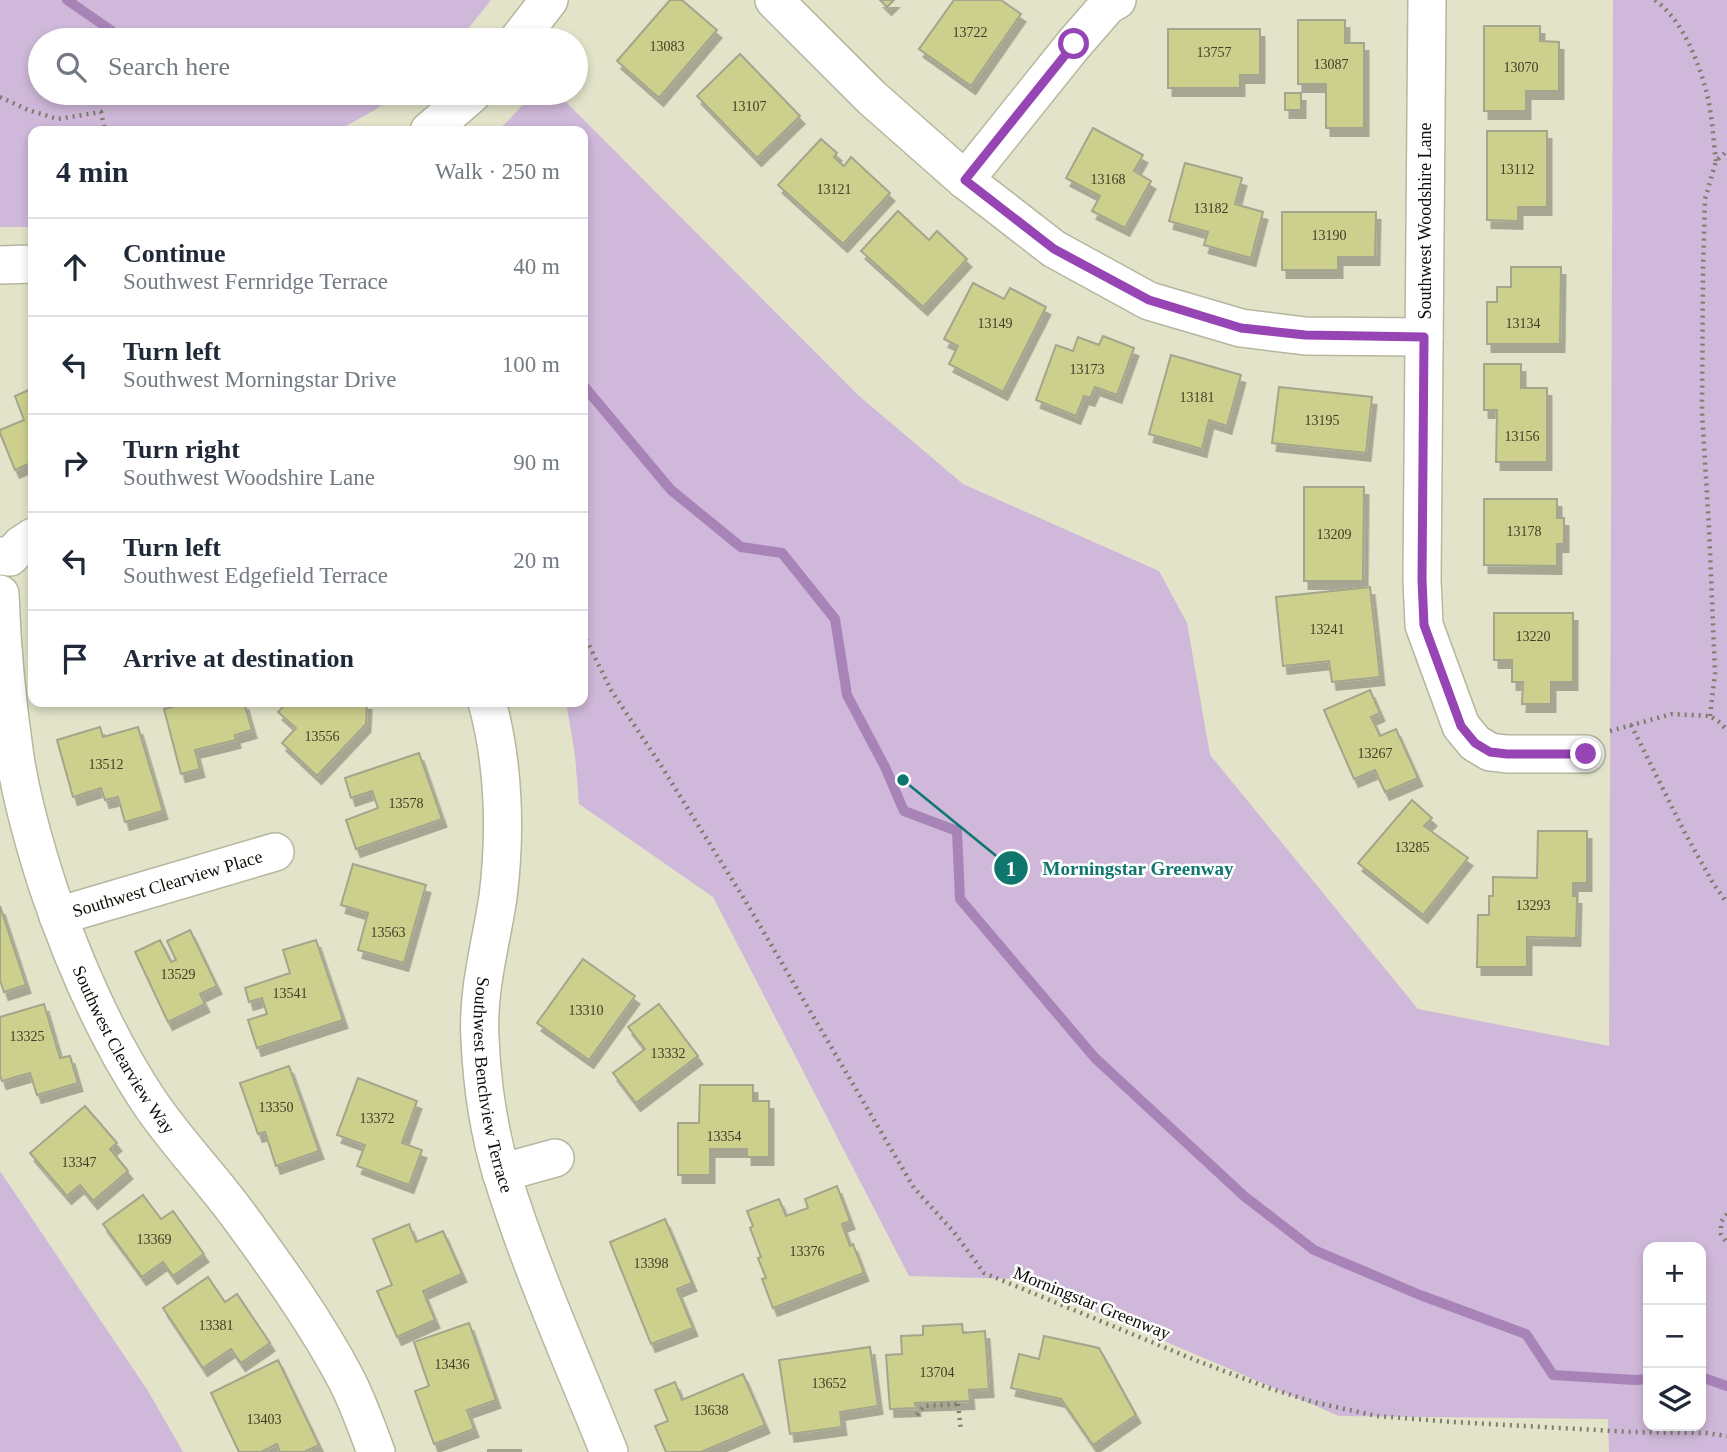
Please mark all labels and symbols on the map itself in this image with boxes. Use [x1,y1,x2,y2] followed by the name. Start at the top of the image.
[953,25,988,40] house number: 13722
[1058,28,1089,59] route start
[650,39,685,54] house number: 13083
[1197,45,1232,60] house number: 13757
[1314,57,1349,72] house number: 13087
[1504,60,1539,75] house number: 13070
[732,99,767,114] house number: 13107
[1415,122,1435,320] street label: Southwest Woodshire Lane
[1500,162,1534,177] house number: 13112
[1091,172,1126,187] house number: 13168
[817,182,852,197] house number: 13121
[1194,201,1229,216] house number: 13182
[1312,228,1347,243] house number: 13190
[978,316,1013,331] house number: 13149
[1506,316,1541,331] house number: 13134
[1070,362,1105,377] house number: 13173
[1180,390,1215,405] house number: 13181
[1305,413,1340,428] house number: 13195
[1505,429,1540,444] house number: 13156
[1507,524,1542,539] house number: 13178
[1317,527,1352,542] house number: 13209
[1310,622,1345,637] house number: 13241
[1516,629,1551,644] house number: 13220
[305,729,340,744] house number: 13556
[1570,738,1601,769] route end
[1358,746,1393,761] house number: 13267
[89,757,124,772] house number: 13512
[389,796,424,811] house number: 13578
[1395,840,1430,855] house number: 13285
[70,846,265,921] street label: Southwest Clearview Place
[994,848,1248,888] callout: Morningstar Greenway
[1006,857,1016,881] text: 1
[1043,858,1234,879] text: Morningstar Greenway
[1516,898,1551,913] house number: 13293
[371,925,406,940] house number: 13563
[69,962,179,1138] street label: Southwest Clearview Way
[161,967,196,982] house number: 13529
[470,976,517,1195] street label: Southwest Benchview Terrace
[273,986,308,1001] house number: 13541
[569,1003,604,1018] house number: 13310
[10,1029,45,1044] house number: 13325
[651,1046,686,1061] house number: 13332
[259,1100,294,1115] house number: 13350
[360,1111,395,1126] house number: 13372
[707,1129,742,1144] house number: 13354
[62,1155,97,1170] house number: 13347
[137,1232,172,1247] house number: 13369
[790,1244,825,1259] house number: 13376
[634,1256,669,1271] house number: 13398
[1011,1262,1173,1344] street label: Morningstar Greenway
[199,1318,234,1333] house number: 13381
[435,1357,470,1372] house number: 13436
[920,1365,955,1380] house number: 13704
[812,1376,847,1391] house number: 13652
[694,1403,729,1418] house number: 13638
[247,1412,282,1427] house number: 13403

